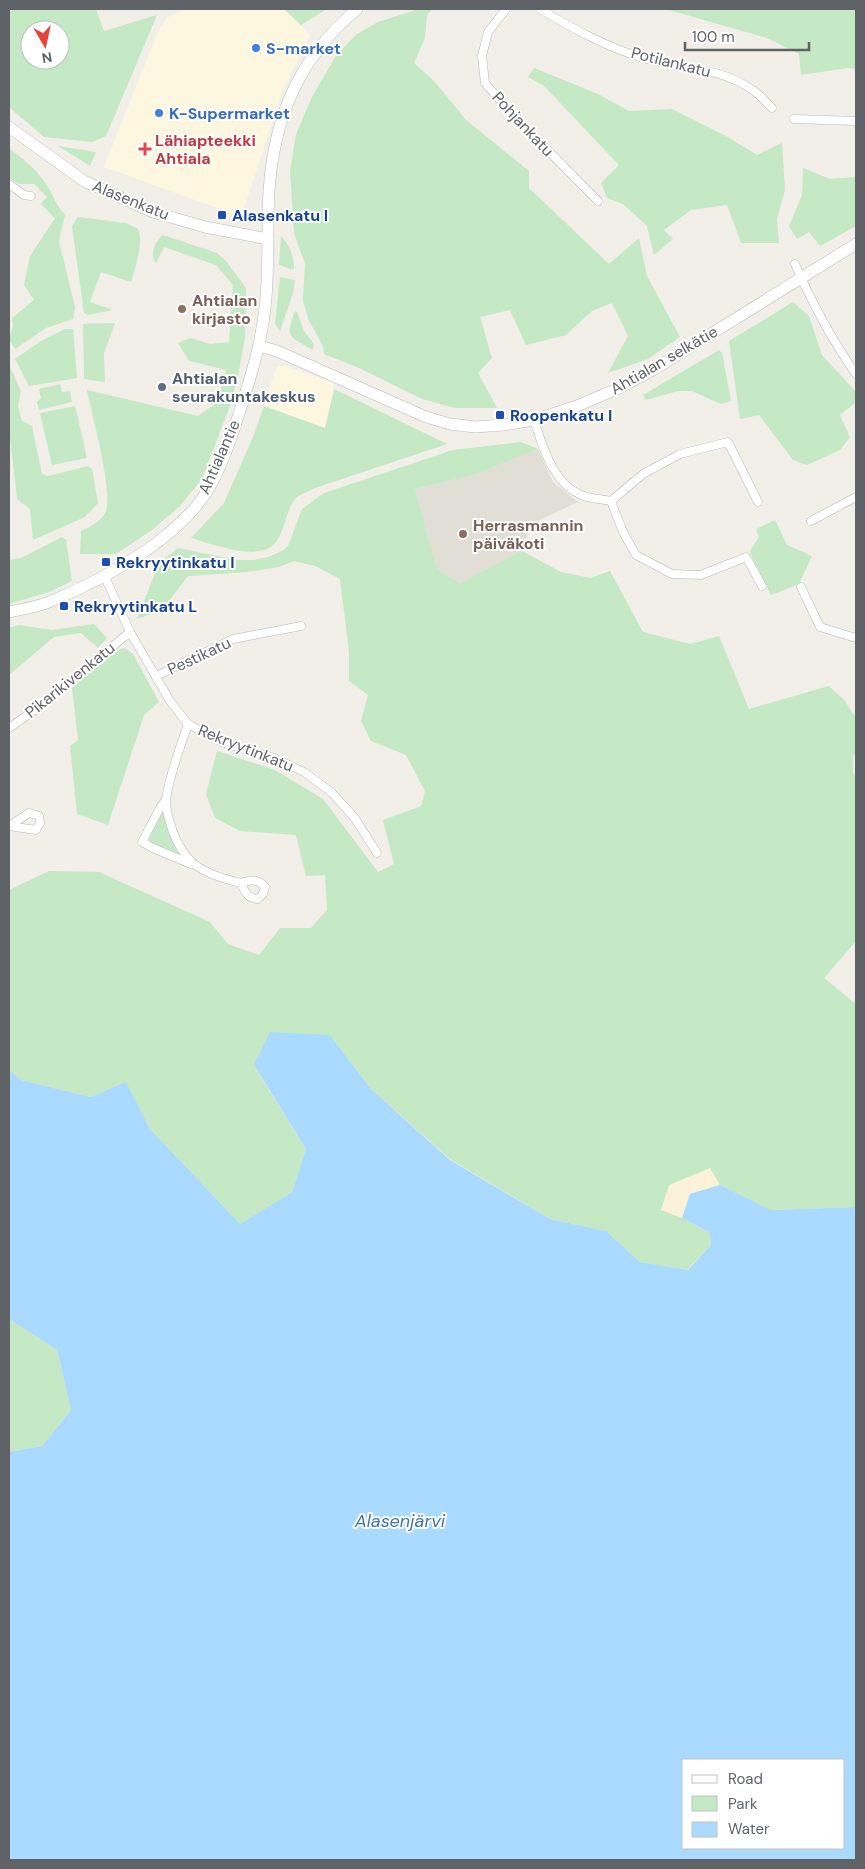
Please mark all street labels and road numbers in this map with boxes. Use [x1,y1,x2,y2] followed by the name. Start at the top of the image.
[629,42,713,82] street label: Potilankatu
[488,87,558,161] street label: Pohjankatu
[89,175,173,225] street label: Alasenkatu
[606,321,722,399] street label: Ahtialan selkätie
[193,417,245,497] street label: Ahtialantie
[164,632,234,680] street label: Pestikatu
[21,637,119,723] street label: Pikarikivenkatu
[195,719,297,777] street label: Rekryytinkatu

